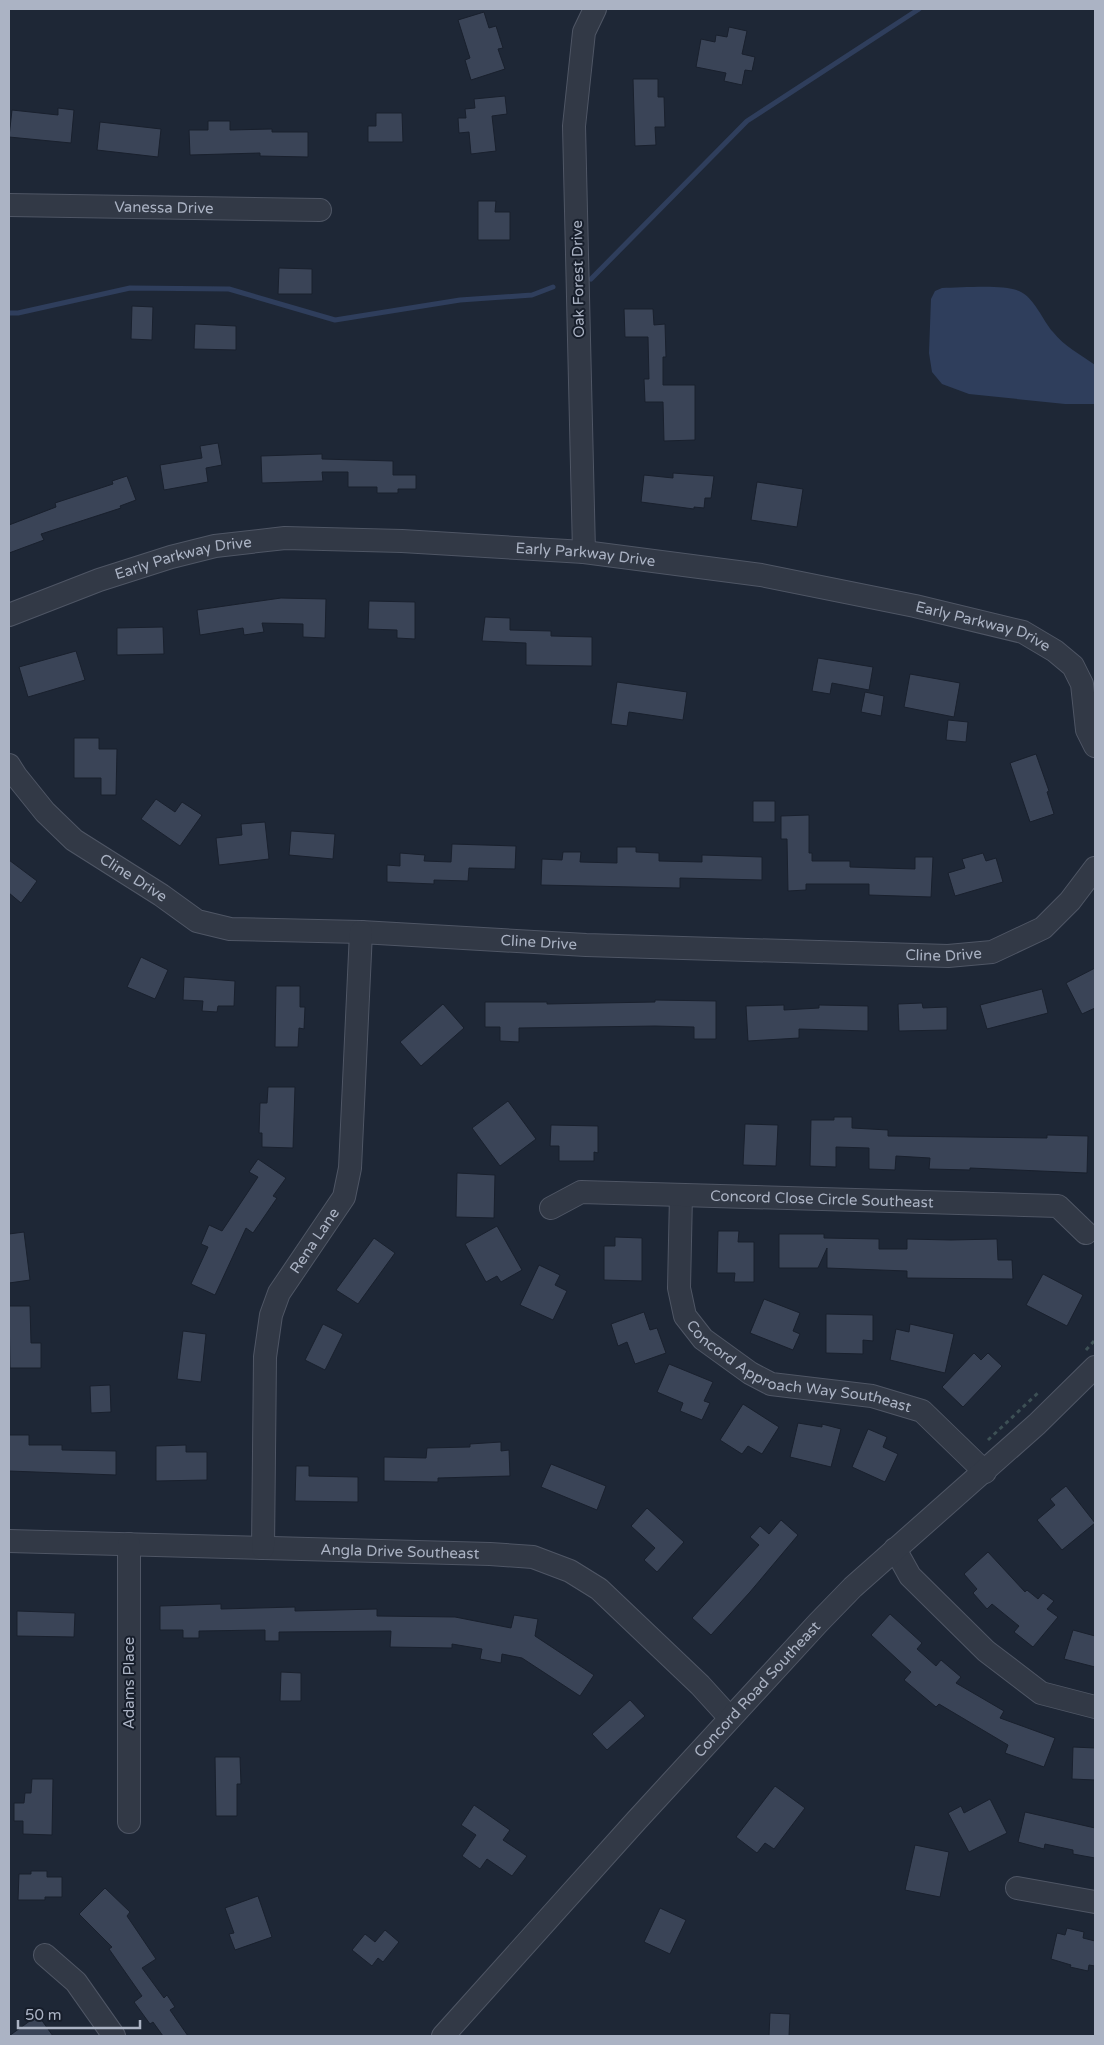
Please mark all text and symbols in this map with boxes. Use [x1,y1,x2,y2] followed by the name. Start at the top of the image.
[114,198,214,217] street label: Vanessa Drive
[568,220,588,338] street label: Oak Forest Drive
[113,533,253,583] street label: Early Parkway Drive
[515,539,656,570] street label: Early Parkway Drive
[914,597,1054,655] street label: Early Parkway Drive
[96,850,171,906] street label: Cline Drive
[500,931,577,953] street label: Cline Drive
[905,944,982,965] street label: Cline Drive
[710,1187,934,1211] street label: Concord Close Circle Southeast
[286,1204,343,1277] street label: Rena Lane
[683,1316,914,1416] street label: Concord Approach Way Southeast
[320,1540,480,1563] street label: Angla Drive Southeast
[690,1617,824,1761] street label: Concord Road Southeast
[120,1637,138,1729] street label: Adams Place
[18,1998,140,2030] scale bar
[25,2006,62,2024] text: 50 m

